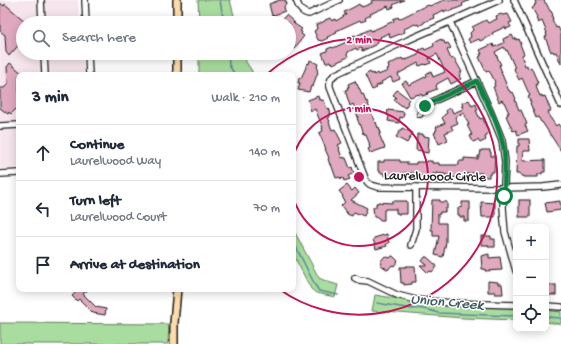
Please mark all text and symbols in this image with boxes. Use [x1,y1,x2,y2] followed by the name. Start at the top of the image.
[16,16,296,60] search box
[30,27,52,49] icon: search
[62,29,136,47] text: Search here
[346,34,372,48] text: 2 min
[32,88,69,108] text: 3 min
[212,91,280,106] text: Walk · 210 m
[416,97,434,115] route end
[346,103,372,117] text: 1 min
[70,136,124,154] text: Continue
[32,142,54,164] icon: ahead
[249,145,280,160] text: 140 m
[70,154,161,169] text: Laurelwood Way
[384,168,487,187] street label: Laurelwood Circle
[352,170,366,184] centre of rings
[495,187,513,205] route start
[70,192,121,210] text: Turn left
[32,198,54,220] icon: left
[254,201,280,216] text: 70 m
[70,210,166,225] text: Laurelwood Court
[513,224,549,332] map controls
[513,224,549,260] button: +
[32,254,54,276] icon: arrive
[70,256,200,274] text: Arrive at destination
[513,260,549,296] button: −
[410,291,485,315] water label: Union Creek
[513,296,549,332] button: locate

